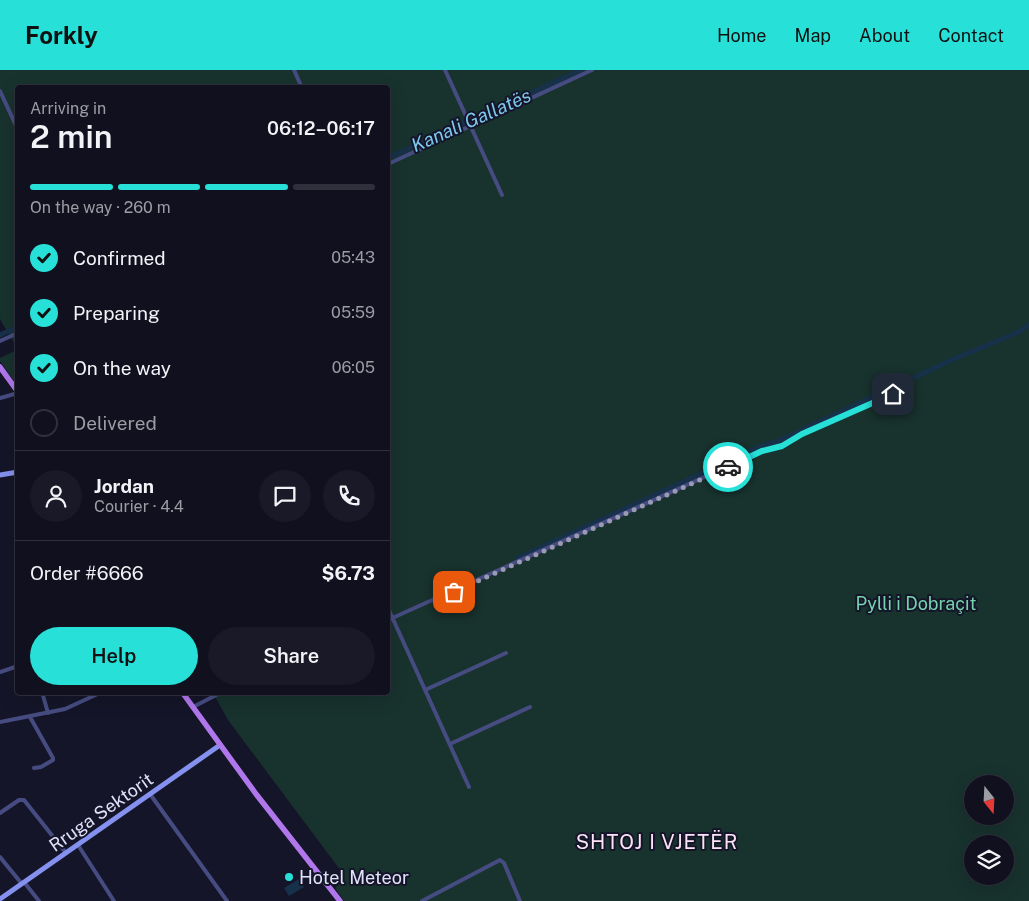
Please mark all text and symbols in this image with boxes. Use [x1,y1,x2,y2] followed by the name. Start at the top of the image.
[25,21,98,49] text: Forkly
[717,25,767,46] text: Home
[795,25,831,46] text: Map
[859,25,910,46] text: About
[938,25,1004,46] text: Contact
[408,84,534,156] water label: Kanali Gallatës
[30,99,106,118] text: Arriving in
[267,117,375,139] text: 06:12–06:17
[30,118,113,155] text: 2 min
[30,198,171,217] text: On the way · 260 m
[30,244,58,272] icon: check
[73,247,166,269] text: Confirmed
[331,248,375,267] text: 05:43
[30,299,58,327] icon: check
[73,302,160,324] text: Preparing
[331,303,375,322] text: 05:59
[30,354,58,382] icon: check
[73,357,171,379] text: On the way
[332,358,375,377] text: 06:05
[872,373,914,415] pin
[879,380,907,408] icon: home
[73,412,157,434] text: Delivered
[703,442,753,492] courier
[714,453,742,481] icon: car
[30,470,82,522] button: person
[259,470,311,522] button: chat
[323,470,375,522] button: phone
[94,475,154,497] text: Jordan
[94,497,184,516] text: Courier · 4.4
[30,562,144,584] text: Order #6666
[322,562,375,584] text: $6.73
[433,571,475,613] pin
[440,578,468,606] icon: bag
[856,593,976,614] park label: Pylli i Dobraçit
[30,627,198,685] button: Help
[208,627,375,685] button: Share
[45,768,157,856] street label: Rruga Sektorit
[964,775,1014,825] north arrow
[964,775,1014,885] map controls
[576,830,738,854] district label: SHTOJ I VJETËR
[964,835,1014,885] button: layers
[299,867,409,888] place label: Hotel Meteor
[283,871,295,883] marker: Hotel Meteor

